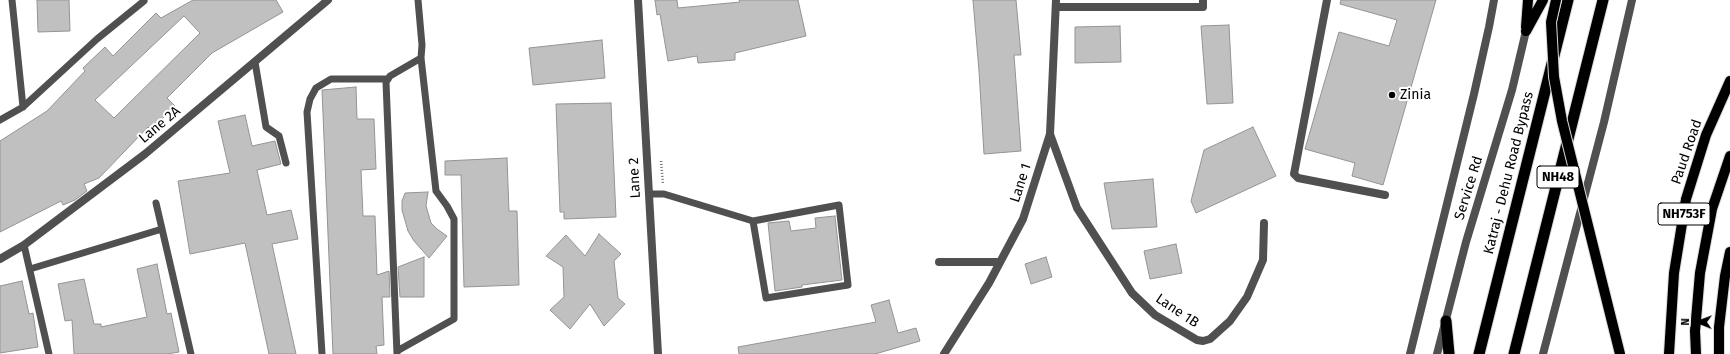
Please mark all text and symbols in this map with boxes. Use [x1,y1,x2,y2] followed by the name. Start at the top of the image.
[1400,87,1431,103] place label: Zinia
[1387,90,1397,100] marker: Zinia
[1481,90,1537,256] street label: Katraj - Dehu Road Bypass
[136,103,184,147] street label: Lane 2A
[1668,117,1706,187] street label: Paud Road
[1451,154,1487,222] street label: Service Rd
[626,157,644,199] street label: Lane 2
[1007,161,1035,205] street label: Lane 1
[1537,166,1579,188] road number: NH48
[1658,203,1710,225] road number: NH753F
[1152,290,1202,332] street label: Lane 1B
[1678,302,1718,342] north arrow
[1679,318,1692,326] text: N

